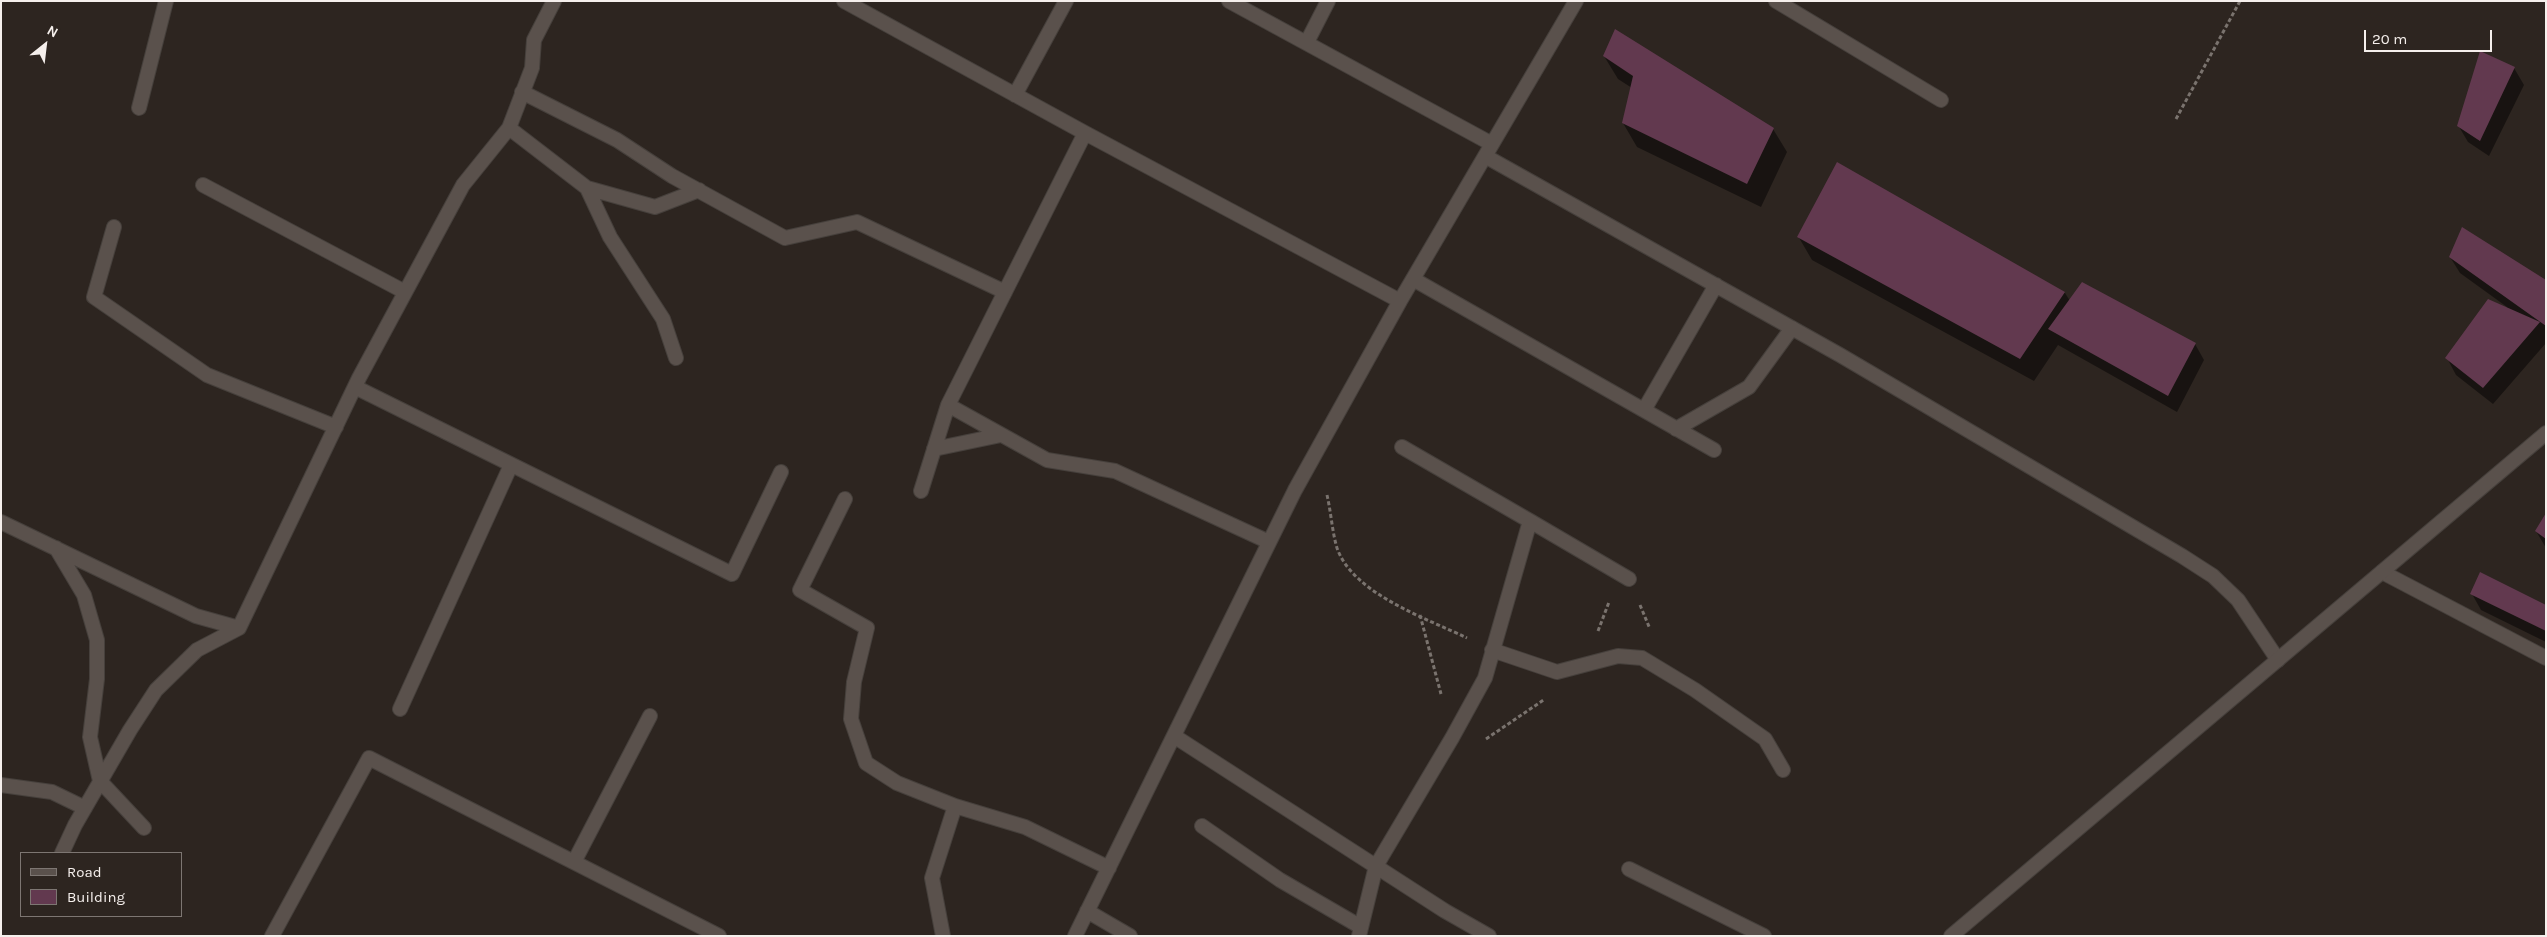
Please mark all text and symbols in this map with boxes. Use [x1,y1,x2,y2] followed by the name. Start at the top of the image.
[20,20,70,70] north arrow
[2367,20,2494,52] scale bar
[44,22,61,41] text: N
[2372,30,2407,48] text: 20 m
[20,852,182,917] legend
[67,863,102,881] text: Road
[67,888,125,906] text: Building

